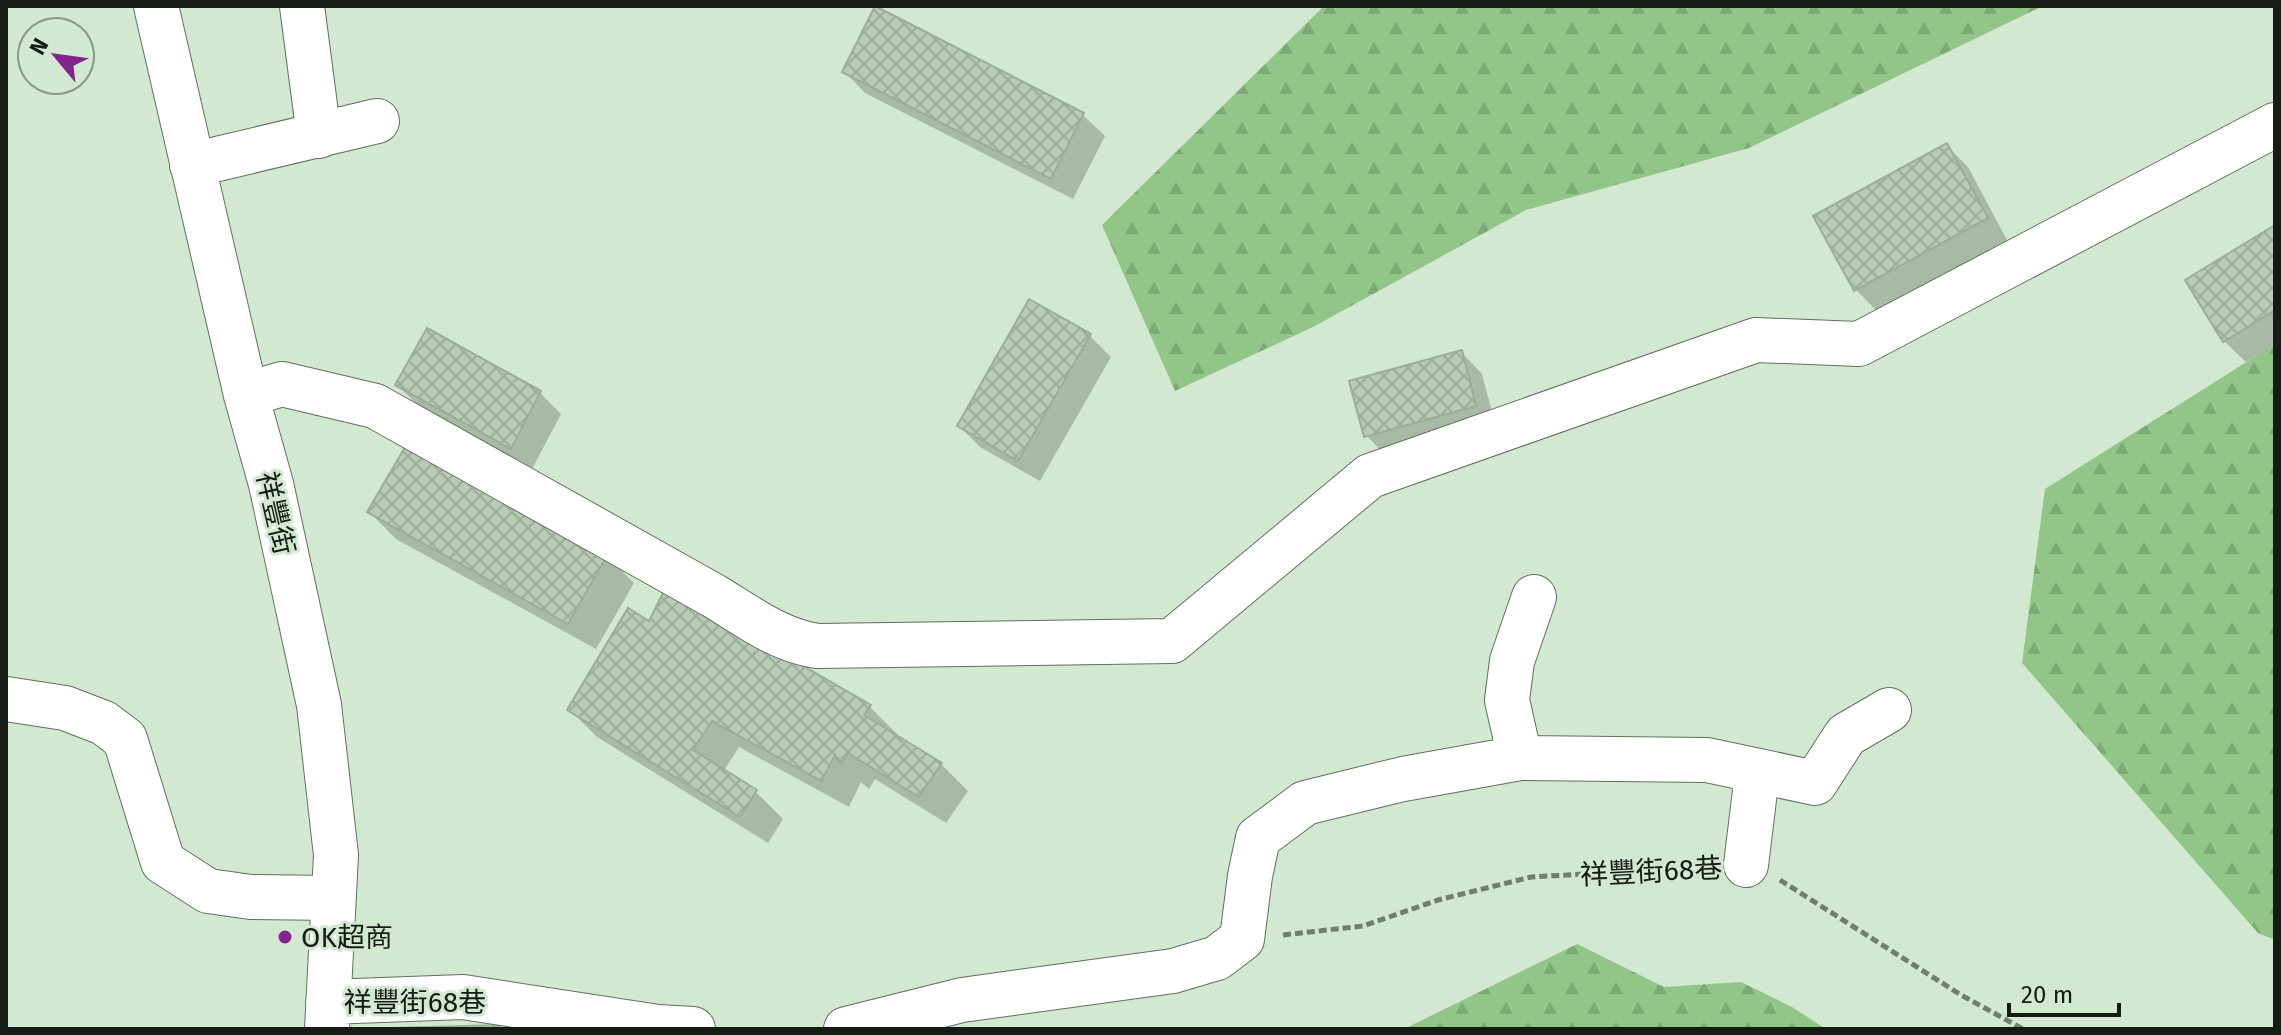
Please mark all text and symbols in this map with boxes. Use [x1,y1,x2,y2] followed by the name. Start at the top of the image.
[16,16,96,96] north arrow
[24,34,54,59] text: N
[250,468,301,558] street label: 祥豐街
[1579,851,1723,892] street label: 祥豐街68巷
[301,921,393,954] place label: OK超商
[276,928,294,946] marker: OK超商
[2009,967,2119,1017] scale bar
[2021,981,2073,1009] text: 20 m
[344,986,486,1019] street label: 祥豐街68巷

